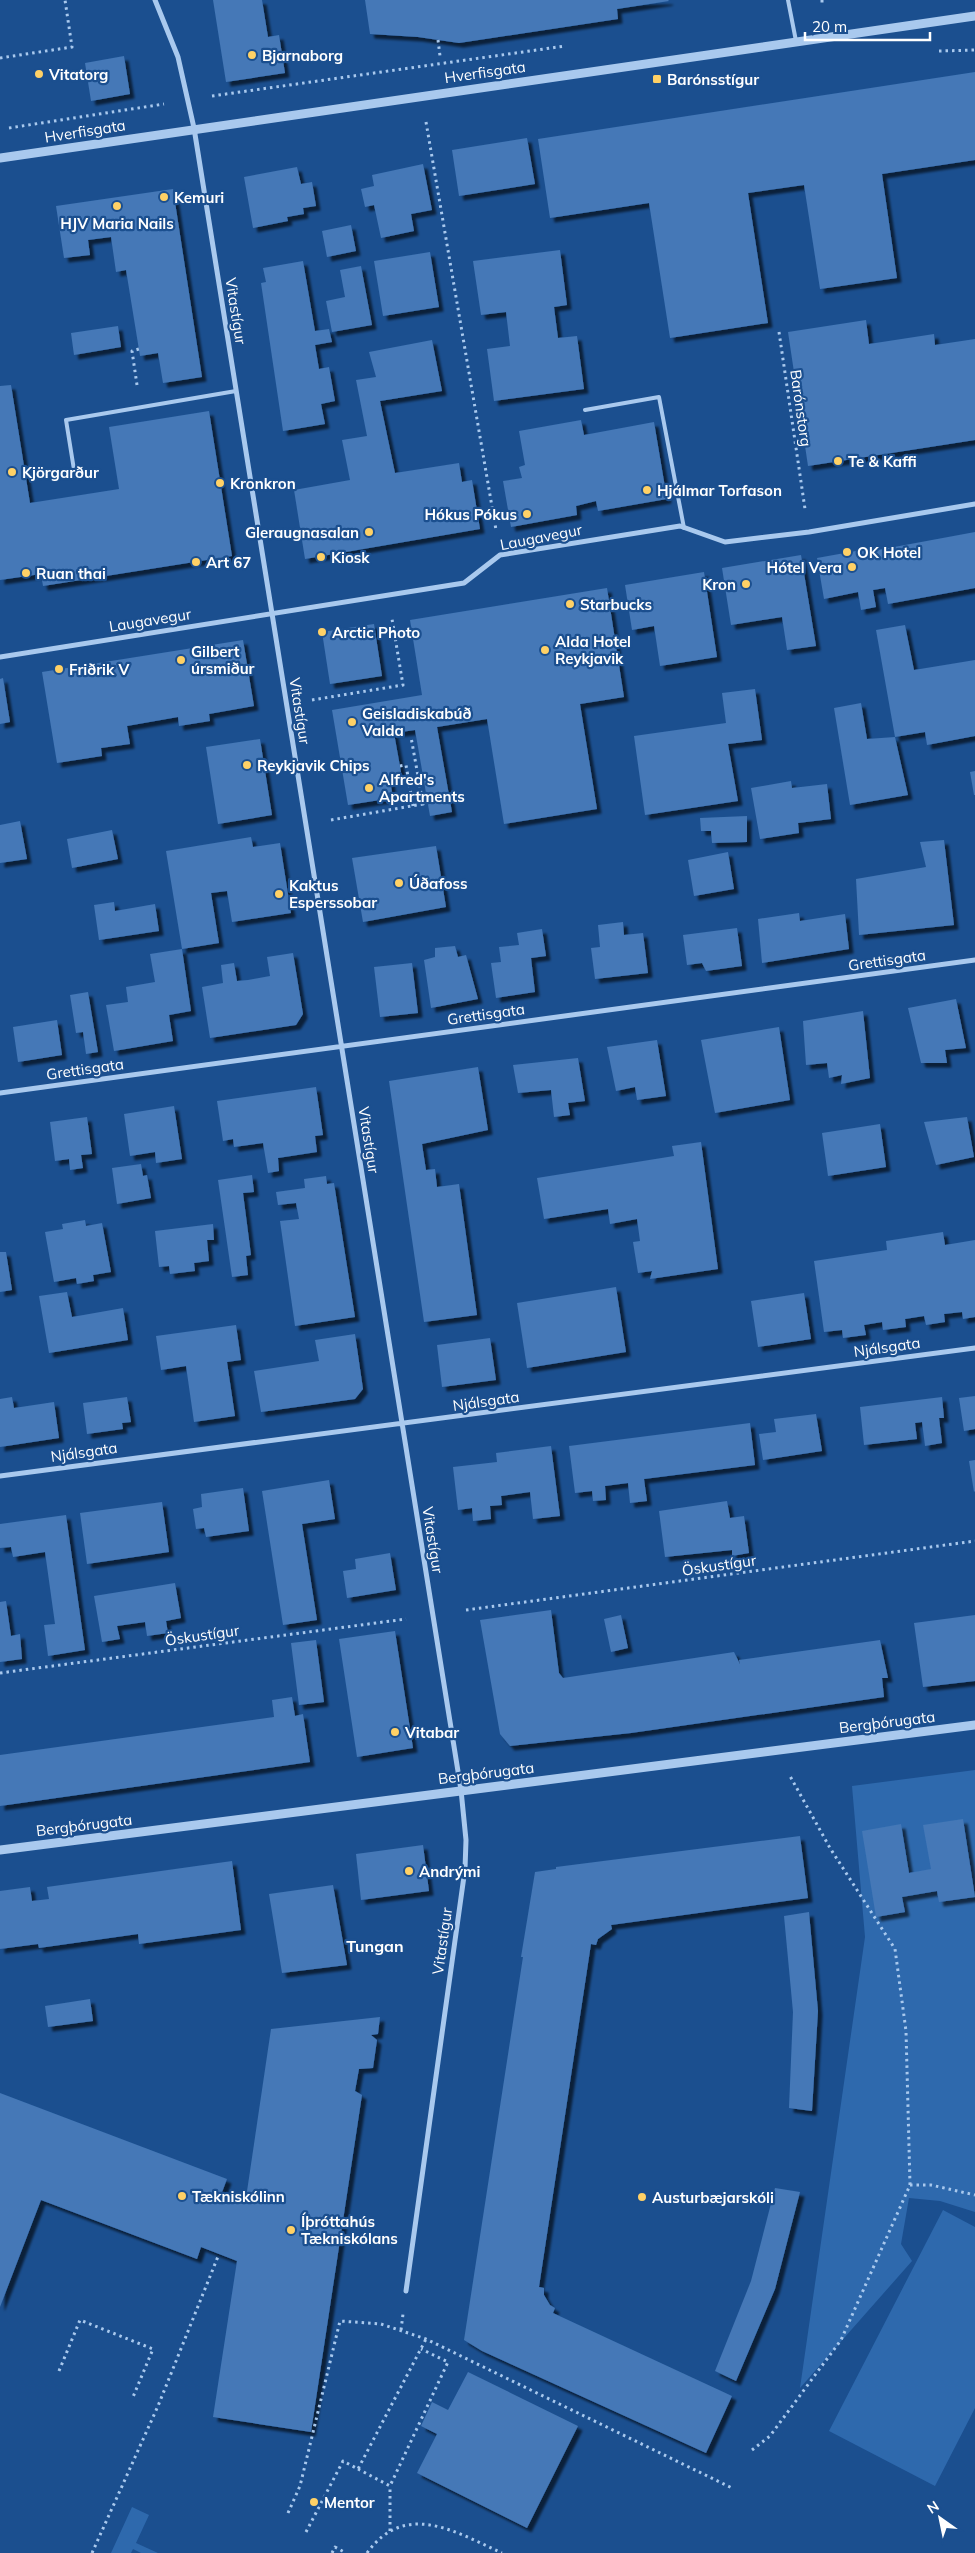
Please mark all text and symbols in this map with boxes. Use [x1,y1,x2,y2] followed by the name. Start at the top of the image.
[805,10,930,42] scale bar
[812,17,847,36] text: 20 m
[262,46,343,65] place label: Bjarnaborg
[246,49,258,61] marker: Bjarnaborg
[443,57,527,87] street label: Hverfisgata
[48,65,108,84] place label: Vitatorg
[33,68,45,80] marker: Vitatorg
[667,70,759,89] place label: Barónsstígur
[651,73,663,85] marker: Barónsstígur
[43,115,127,147] street label: Hverfisgata
[174,188,224,207] place label: Kemuri
[158,191,170,203] marker: Kemuri
[111,200,123,212] marker: HJV Maria Nails
[60,214,174,233] place label: HJV Maria Nails
[221,276,251,346] street label: Vitastígur
[786,368,816,448] street label: Barónstorg
[848,452,917,471] place label: Te & Kaffi
[832,455,844,467] marker: Te & Kaffi
[22,463,99,482] place label: Kjörgarður
[6,466,18,478] marker: Kjörgarður
[230,474,296,493] place label: Kronkron
[214,477,226,489] marker: Kronkron
[657,481,782,500] place label: Hjálmar Torfason
[641,484,653,496] marker: Hjálmar Torfason
[424,505,517,524] place label: Hókus Pókus
[521,508,533,520] marker: Hókus Pókus
[498,520,584,554] street label: Laugavegur
[245,523,359,542] place label: Gleraugnasalan
[363,526,375,538] marker: Gleraugnasalan
[857,543,921,562] place label: OK Hotel
[841,546,853,558] marker: OK Hotel
[331,548,370,567] place label: Kiosk
[315,551,327,563] marker: Kiosk
[206,553,251,572] place label: Art 67
[190,556,202,568] marker: Art 67
[767,558,842,577] place label: Hótel Vera
[846,561,858,573] marker: Hótel Vera
[36,564,106,583] place label: Ruan thai
[20,567,32,579] marker: Ruan thai
[702,575,736,594] place label: Kron
[740,578,752,590] marker: Kron
[580,595,652,614] place label: Starbucks
[564,598,576,610] marker: Starbucks
[108,604,193,636] street label: Laugavegur
[332,623,420,642] place label: Arctic Photo
[316,626,328,638] marker: Arctic Photo
[555,632,631,668] place label: Alda Hotel Reykjavik
[191,642,255,678] place label: Gilbert úrsmiður
[539,644,551,656] marker: Alda Hotel Reykjavik
[175,654,187,666] marker: Gilbert úrsmiður
[69,660,129,679] place label: Friðrik V
[53,663,65,675] marker: Friðrik V
[285,676,315,746] street label: Vitastígur
[361,704,471,740] place label: Geisladiskabúð Valda
[346,716,358,728] marker: Geisladiskabúð Valda
[257,756,370,775] place label: Reykjavik Chips
[241,759,253,771] marker: Reykjavik Chips
[379,770,465,806] place label: Alfred's Apartments
[363,782,375,794] marker: Alfred's Apartments
[409,874,468,893] place label: Úðafoss
[289,876,377,912] place label: Kaktus Esperssobar
[393,877,405,889] marker: Úðafoss
[273,888,285,900] marker: Kaktus Esperssobar
[847,945,927,975] street label: Grettisgata
[446,999,526,1029] street label: Grettisgata
[45,1054,125,1084] street label: Grettisgata
[354,1105,384,1175] street label: Vitastígur
[852,1333,922,1361] street label: Njálsgata
[451,1387,521,1415] street label: Njálsgata
[49,1438,119,1466] street label: Njálsgata
[418,1505,448,1575] street label: Vitastígur
[681,1550,758,1580] street label: Öskustígur
[164,1620,241,1650] street label: Öskustígur
[838,1707,936,1737] street label: Bergþórugata
[404,1723,459,1742] place label: Vitabar
[389,1726,401,1738] marker: Vitabar
[437,1758,535,1788] street label: Bergþórugata
[35,1810,133,1840] street label: Bergþórugata
[419,1862,481,1881] place label: Andrými
[403,1865,415,1877] marker: Andrými
[428,1906,456,1976] street label: Vitastígur
[346,1936,404,1956] district label: Tungan
[192,2187,285,2206] place label: Tækniskólinn
[652,2188,774,2207] place label: Austurbæjarskóli
[176,2190,188,2202] marker: Tækniskólinn
[636,2191,648,2203] marker: Austurbæjarskóli
[301,2212,398,2248] place label: Íþróttahús Tækniskólans
[285,2224,297,2236] marker: Íþróttahús Tækniskólans
[324,2493,375,2512] place label: Mentor
[915,2493,965,2543] north arrow
[308,2496,320,2508] marker: Mentor
[924,2497,942,2518] text: N

